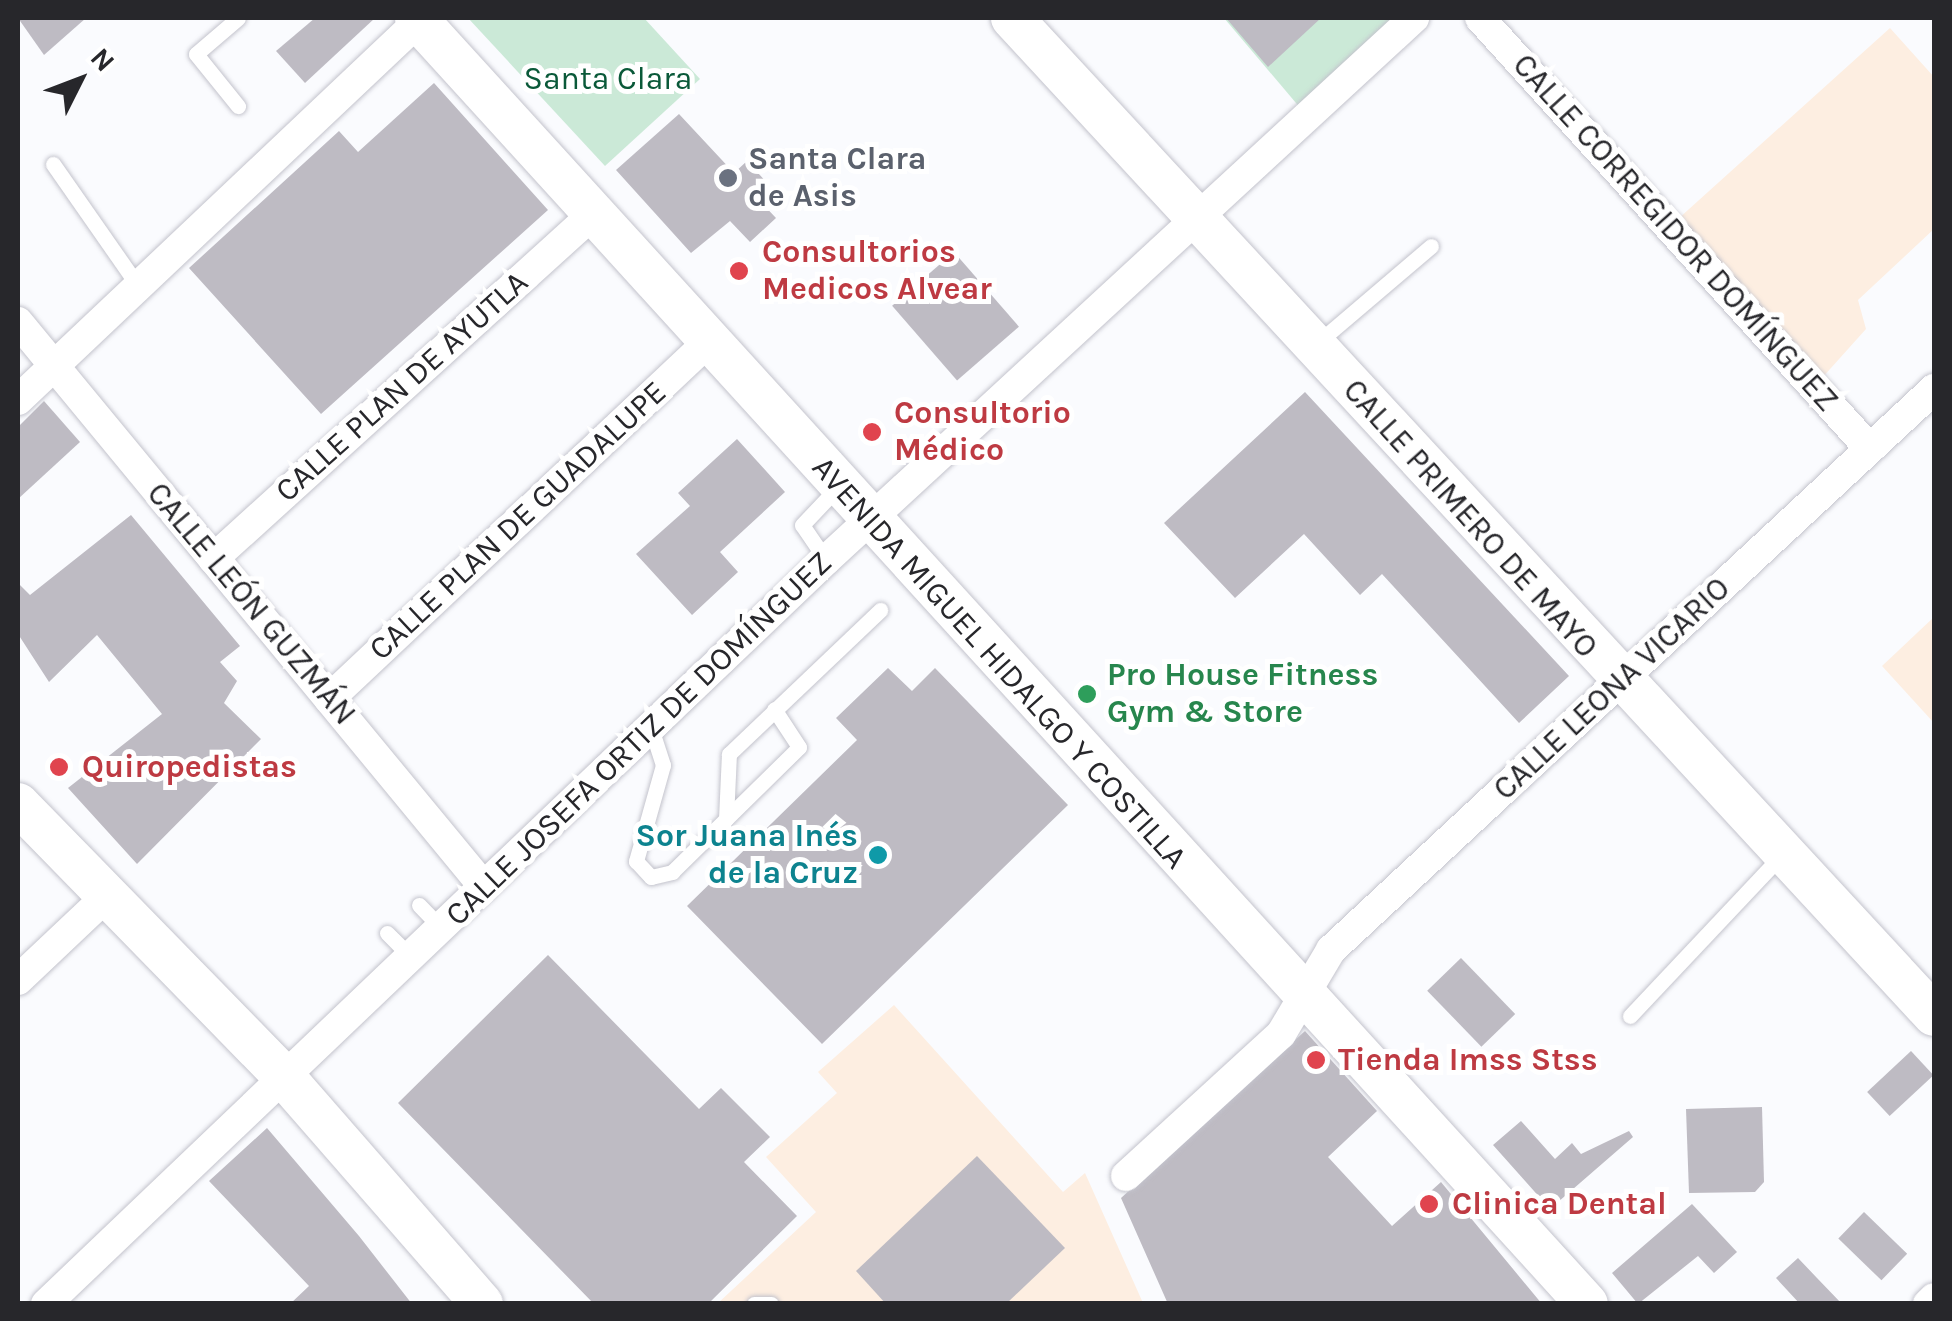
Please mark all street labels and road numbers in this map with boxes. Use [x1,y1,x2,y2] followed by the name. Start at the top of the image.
[1504,46,1846,420] street label: CALLE CORREGIDOR DOMÍNGUEZ
[268,264,536,510] street label: CALLE PLAN DE AYUTLA
[1335,372,1605,666] street label: CALLE PRIMERO DE MAYO
[362,373,674,669] street label: CALLE PLAN DE GUADALUPE
[804,449,1194,877] street label: AVENIDA MIGUEL HIDALGO Y COSTILLA
[138,475,364,733] street label: CALLE LEÓN GUZMÁN
[438,544,840,934] street label: CALLE JOSEFA ORTIZ DE DOMÍNGUEZ
[1486,570,1738,808] street label: CALLE LEONA VICARIO

